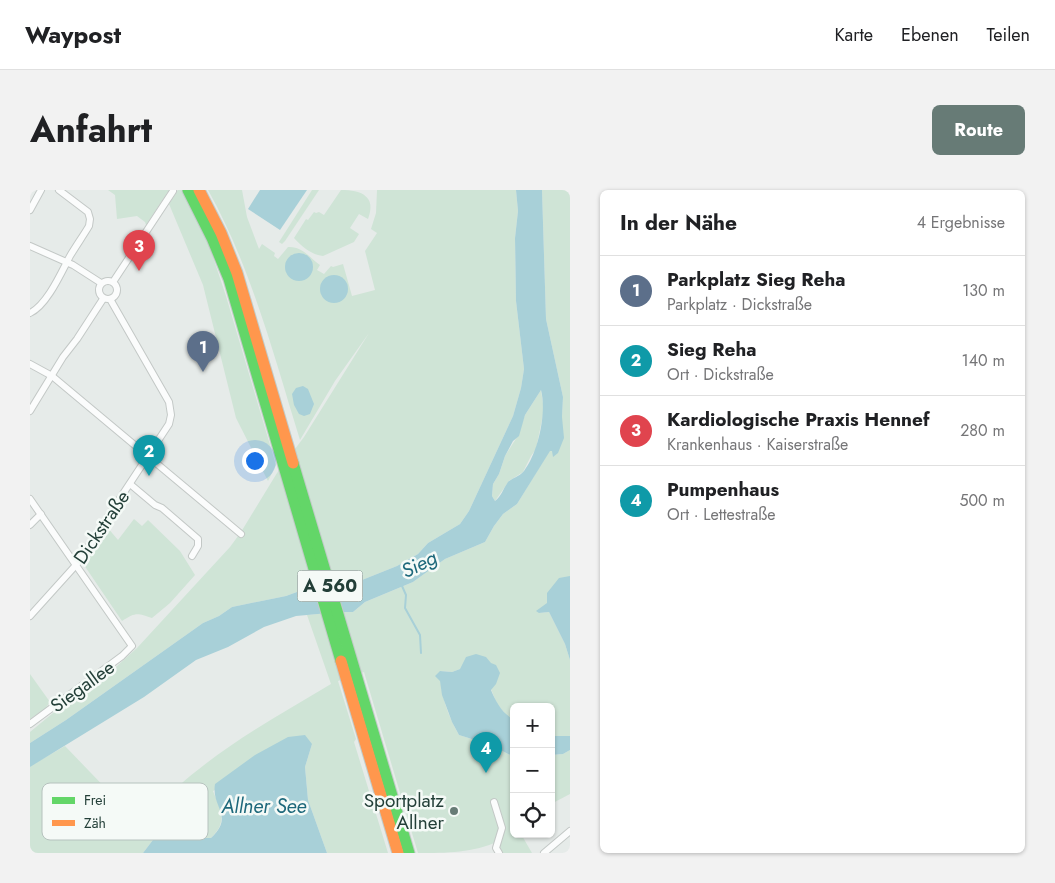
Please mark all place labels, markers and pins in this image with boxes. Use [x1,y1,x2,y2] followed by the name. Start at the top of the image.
[123,230,155,271] pin: 3
[187,331,219,372] pin: 1
[133,435,165,476] pin: 2
[470,732,502,773] pin: 4
[364,787,444,836] place label: Sportplatz Allner
[448,805,460,817] marker: Sportplatz Allner

